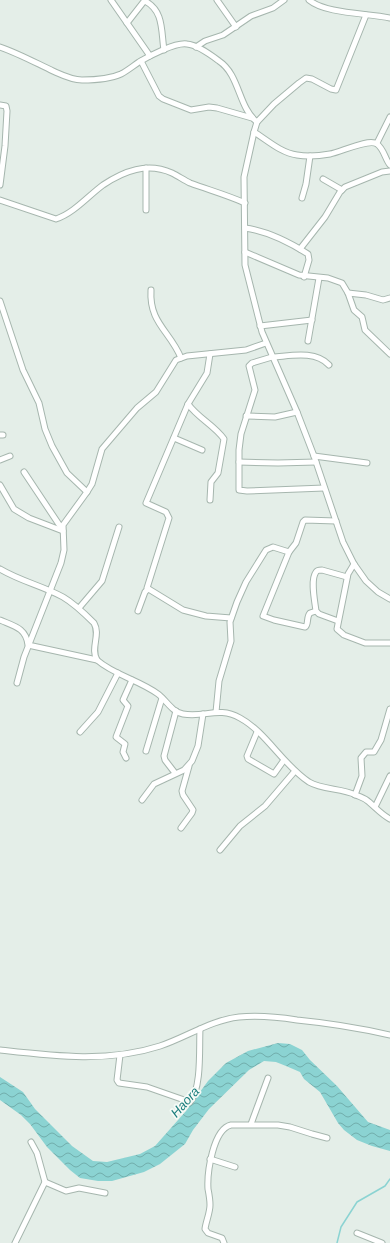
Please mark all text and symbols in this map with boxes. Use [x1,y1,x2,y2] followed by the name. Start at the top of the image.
[168,1084,202,1120] water label: Haora

